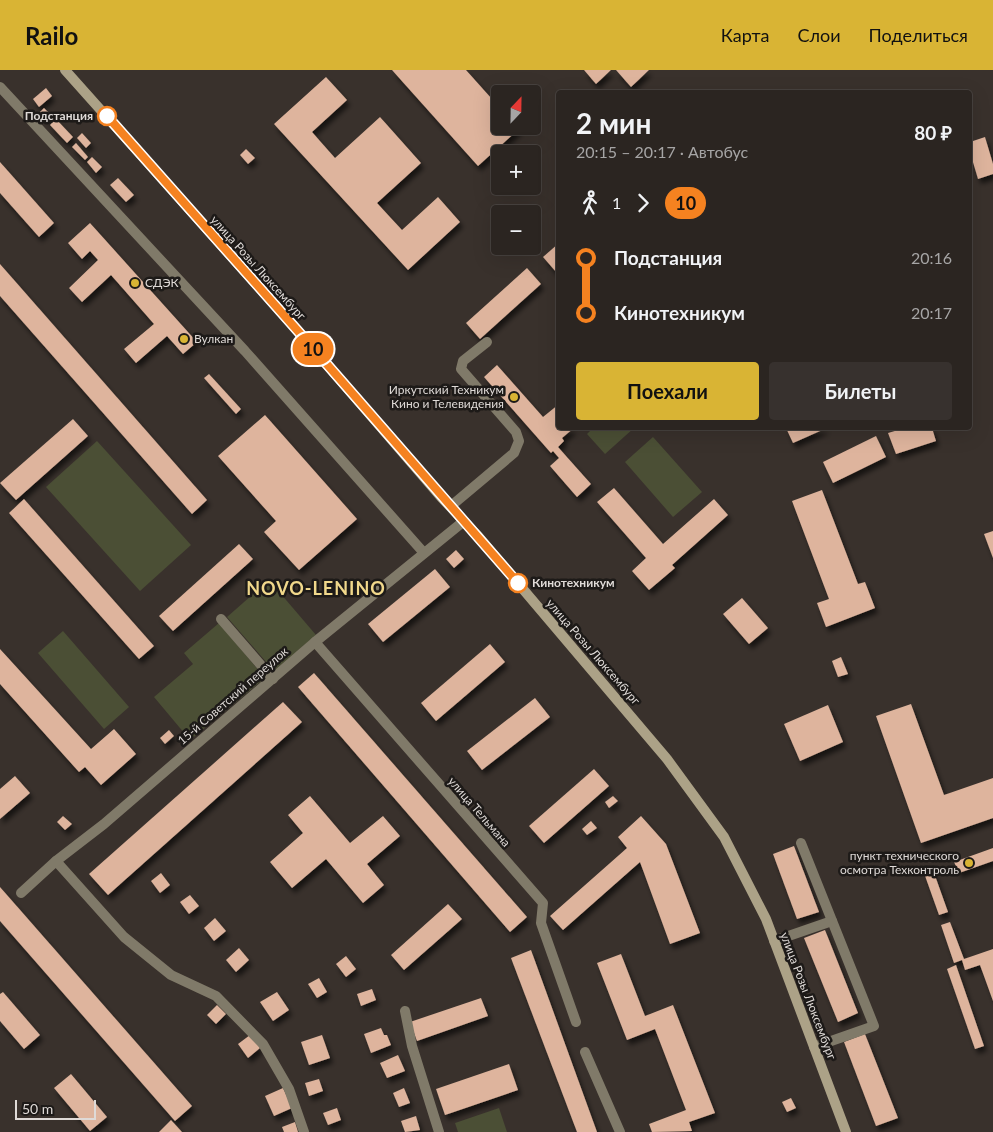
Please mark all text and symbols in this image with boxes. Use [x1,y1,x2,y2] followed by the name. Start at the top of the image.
[25,21,78,50] text: Railo
[721,24,769,46] text: Карта
[797,24,841,46] text: Слои
[869,24,968,46] text: Поделиться
[491,85,541,135] north arrow
[491,85,541,255] map controls
[97,106,117,126] marker: Подстанция
[576,106,651,140] text: 2 мин
[25,108,93,123] place label: Подстанция
[914,121,952,144] text: 80 ₽
[576,142,748,161] text: 20:15 – 20:17 · Автобус
[491,145,541,195] button: +
[576,189,604,217] icon: walk
[629,189,657,217] icon: forward
[675,192,696,214] text: 10
[612,193,621,212] text: 1
[491,205,541,255] button: −
[207,212,309,323] street label: улица Розы Люксембург
[614,246,722,269] text: Подстанция
[911,248,952,267] text: 20:16
[145,275,179,290] place label: СДЭК
[129,277,141,289] marker: СДЭК
[614,301,745,324] text: Кинотехникум
[911,303,952,322] text: 20:17
[194,331,233,346] place label: Вулкан
[178,333,190,345] marker: Вулкан
[290,333,336,365] line badge: 10
[303,338,323,360] text: 10
[576,362,759,420] button: Поехали
[769,362,952,420] button: Билеты
[389,382,504,411] place label: Иркутский Техникум Кино и Телевидения
[508,391,520,403] marker: Иркутский Техникум Кино и Телевидения
[508,573,528,593] marker: Кинотехникум
[532,575,615,590] place label: Кинотехникум
[246,577,386,599] district label: NOVO-LENINO
[543,596,644,708] street label: улица Розы Люксембург
[174,643,292,748] street label: 15-й Советский переулок
[445,774,514,850] street label: улица Тельмана
[840,848,959,877] place label: пункт технического осмотра Техконтроль
[963,857,975,869] marker: пункт технического осмотра Техконтроль
[777,930,840,1062] street label: улица Розы Люксембург
[15,1097,96,1120] scale bar
[22,1100,53,1117] text: 50 m

